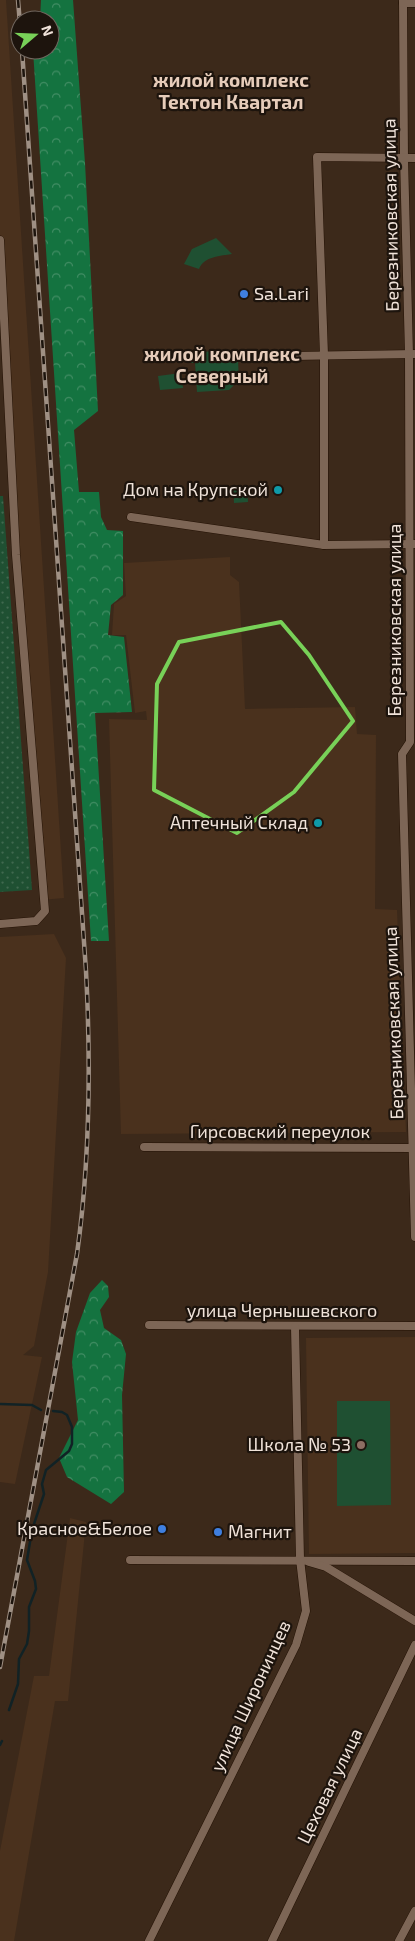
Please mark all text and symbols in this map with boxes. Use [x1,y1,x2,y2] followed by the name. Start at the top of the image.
[10,10,60,60] north arrow
[38,23,57,38] text: N
[153,68,309,113] district label: жилой комплекс Тектон Квартал
[377,118,403,312] street label: Березниковская улица
[254,282,309,304] place label: Sa.Lari
[238,288,250,300] marker: Sa.Lari
[144,342,300,387] district label: жилой комплекс Северный
[123,478,268,500] place label: Дом на Крупской
[272,484,284,496] marker: Дом на Крупской
[383,524,405,717] street label: Березниковская улица
[170,811,308,833] place label: Аптечный Склад
[312,817,324,829] marker: Аптечный Склад
[379,926,407,1120] street label: Березниковская улица
[190,1120,371,1142] street label: Гирсовский переулок
[187,1299,377,1321] street label: улица Чернышевского
[248,1433,351,1455] place label: Школа № 53
[355,1439,367,1451] marker: Школа № 53
[17,1517,152,1539] place label: Красное&Белое
[228,1520,292,1542] place label: Магнит
[156,1523,168,1535] marker: Красное&Белое
[212,1526,224,1538] marker: Магнит
[205,1617,295,1775] street label: улица Широнинцев
[292,1724,366,1847] street label: Цеховая улица

